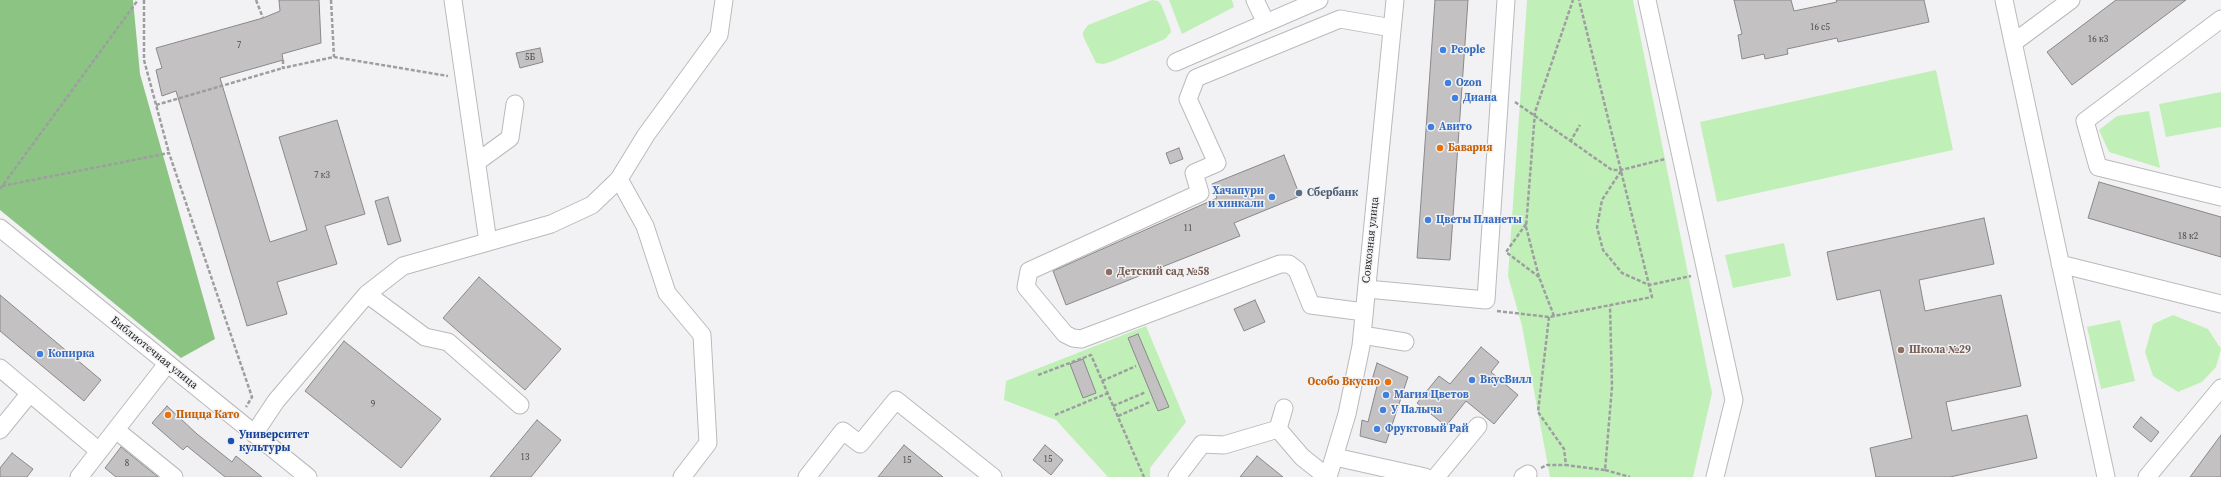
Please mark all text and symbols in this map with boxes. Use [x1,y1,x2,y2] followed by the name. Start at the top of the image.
[1810,23,1830,33] house number: 16 с5
[2088,35,2108,45] house number: 16 к3
[237,41,241,51] house number: 7
[1451,43,1485,57] place label: People
[1438,45,1448,55] marker: People
[525,53,535,63] house number: 5Б
[1456,76,1482,90] place label: Ozon
[1443,78,1453,88] marker: Ozon
[1463,91,1497,105] place label: Диана
[1450,93,1460,103] marker: Диана
[1439,120,1472,134] place label: Авито
[1426,122,1436,132] marker: Авито
[1448,141,1493,155] place label: Бавария
[1435,143,1445,153] marker: Бавария
[314,171,330,181] house number: 7 к3
[1208,184,1264,210] place label: Хачапури и хинкали
[1307,186,1358,200] place label: Сбербанк
[1294,188,1304,198] marker: Сбербанк
[1267,192,1277,202] marker: Хачапури и хинкали
[1360,196,1382,284] street label: Совхозная улица
[1436,213,1522,227] place label: Цветы Планеты
[1423,215,1433,225] marker: Цветы Планеты
[1184,224,1192,234] house number: 11
[2178,232,2198,242] house number: 18 к2
[1117,265,1209,279] place label: Детский сад №58
[1104,267,1114,277] marker: Детский сад №58
[108,314,200,392] street label: Библиотечная улица
[1909,343,1971,357] place label: Школа №29
[1896,345,1906,355] marker: Школа №29
[48,347,95,361] place label: Копирка
[35,349,45,359] marker: Копирка
[1480,373,1532,387] place label: ВкусВилл
[1308,375,1380,389] place label: Особо Вкусно
[1467,375,1477,385] marker: ВкусВилл
[1383,377,1393,387] marker: Особо Вкусно
[1394,388,1469,402] place label: Магия Цветов
[1381,390,1391,400] marker: Магия Цветов
[371,400,375,410] house number: 9
[1391,403,1442,417] place label: У Палыча
[1378,405,1388,415] marker: У Палыча
[176,408,240,422] place label: Пицца Като
[163,410,173,420] marker: Пицца Като
[1385,422,1469,436] place label: Фруктовый Рай
[1372,424,1382,434] marker: Фруктовый Рай
[239,428,309,454] place label: Университет культуры
[226,436,236,446] marker: Университет культуры
[521,453,529,463] house number: 13
[1044,455,1052,465] house number: 15
[903,456,911,466] house number: 15
[125,459,129,469] house number: 8

